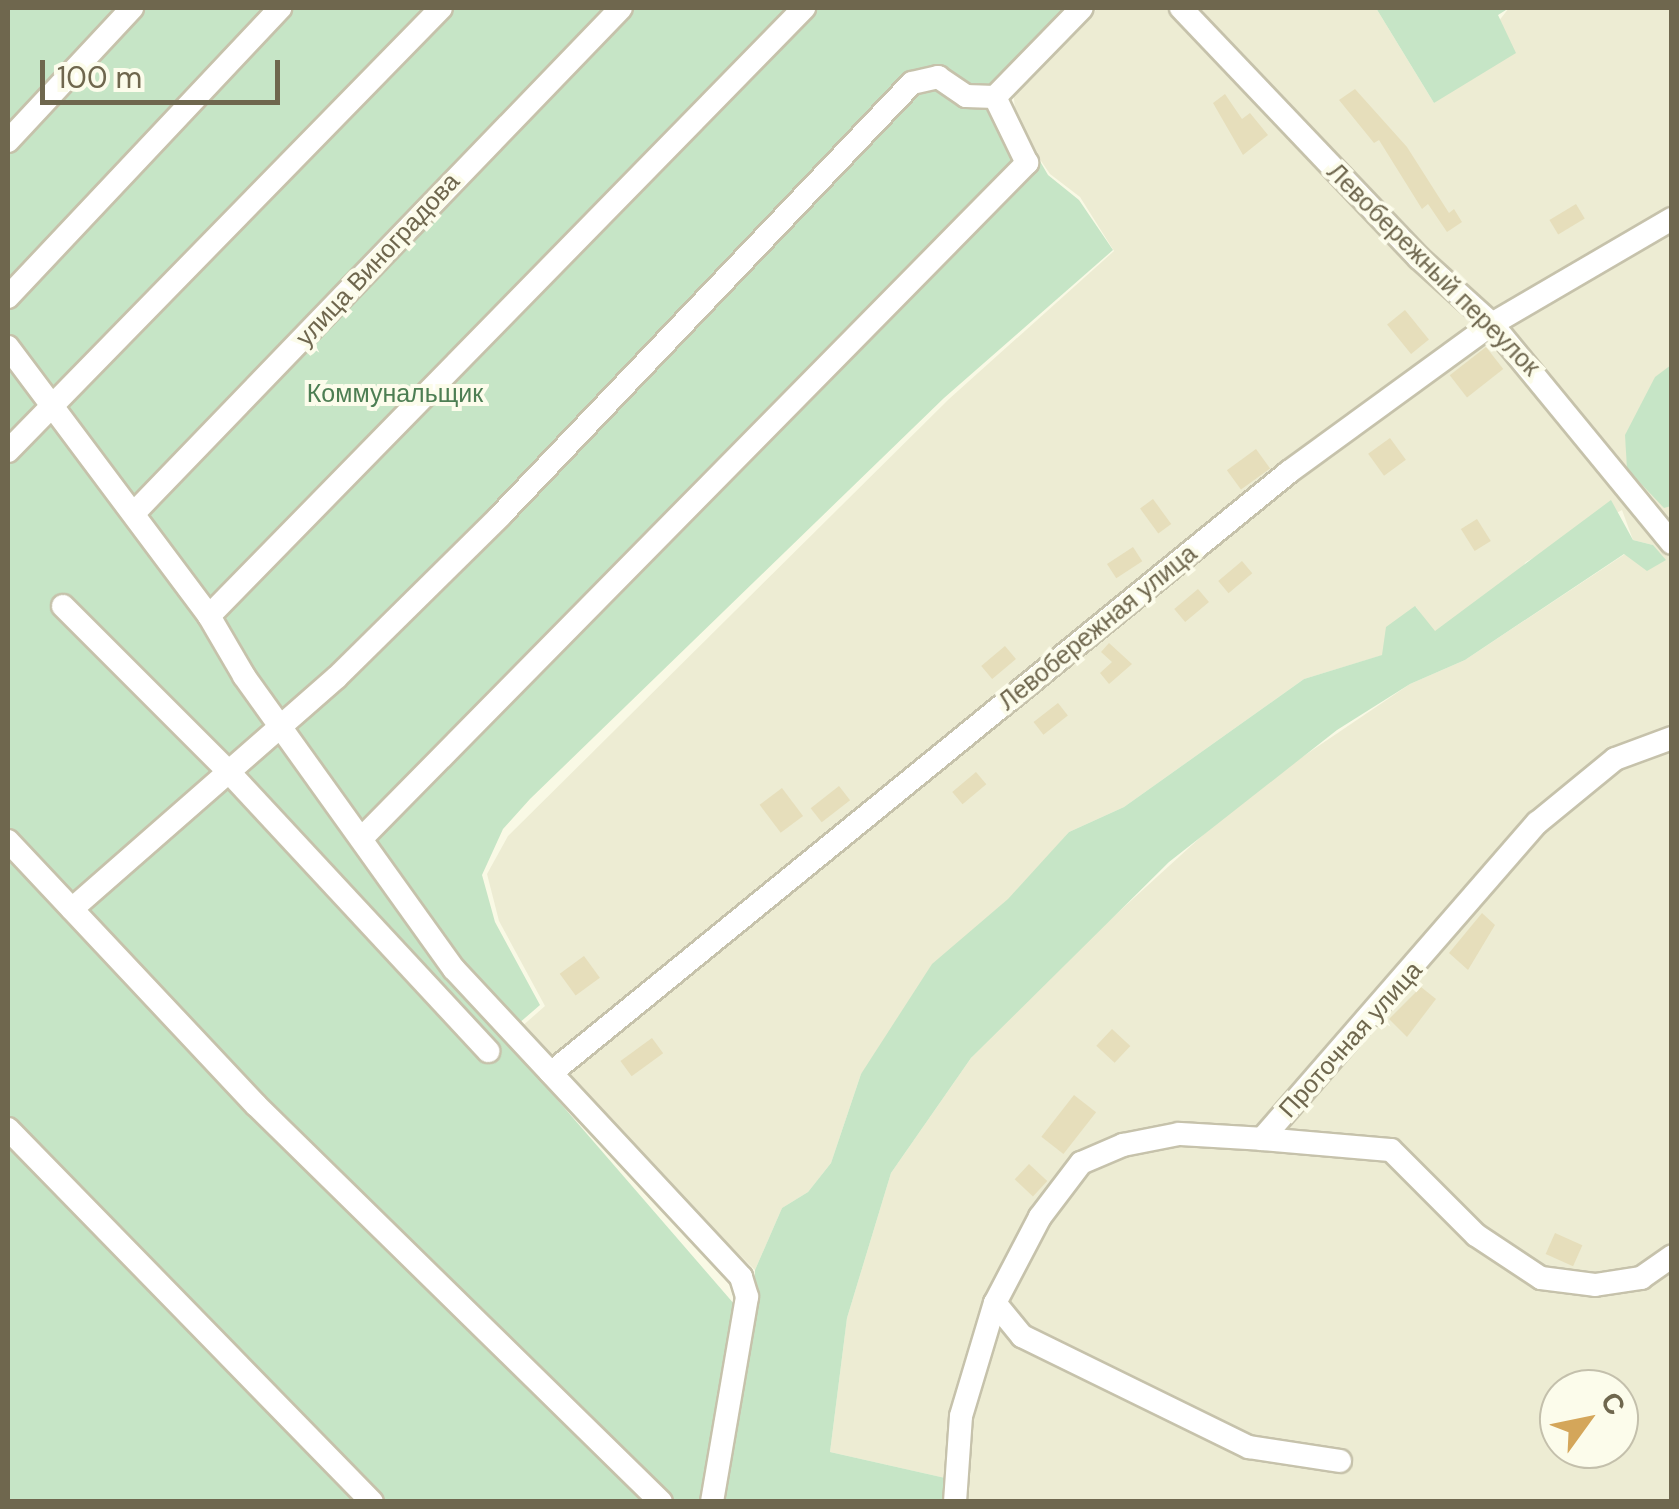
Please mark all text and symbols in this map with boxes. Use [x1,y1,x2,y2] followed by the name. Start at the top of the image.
[45,40,285,102] scale bar
[57,58,142,97] text: 100 m
[1320,157,1546,383] street label: Левобережный переулок
[290,167,466,353] street label: улица Виноградова
[307,379,483,409] park label: Коммунальщик
[993,539,1203,717] street label: Левобережная улица
[1273,956,1429,1124] street label: Проточная улица
[1539,1369,1639,1469] north arrow
[1592,1385,1634,1422] text: С

